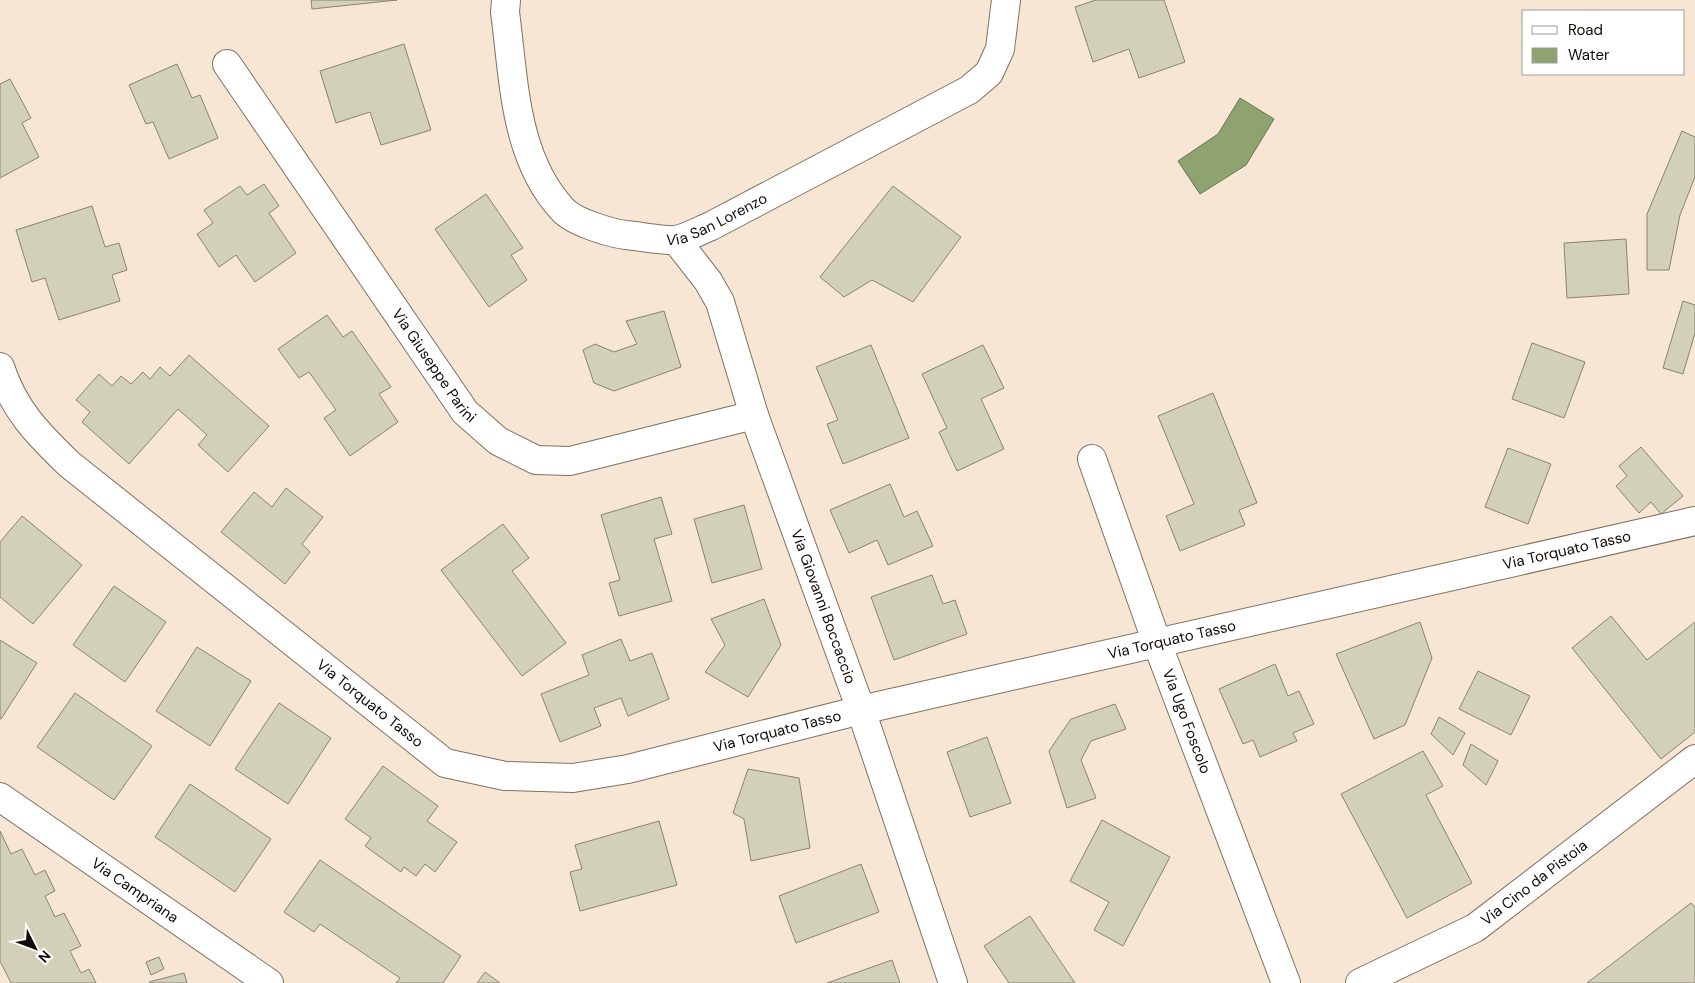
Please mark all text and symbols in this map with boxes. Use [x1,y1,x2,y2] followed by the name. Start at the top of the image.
[1522,10,1685,75] legend
[1568,20,1603,40] text: Road
[1568,45,1610,65] text: Water
[666,188,771,250] street label: Via San Lorenzo
[387,305,480,427] street label: Via Giuseppe Parini
[1501,526,1633,574] street label: Via Torquato Tasso
[786,527,861,687] street label: Via Giovanni Boccaccio
[1106,615,1238,664] street label: Via Torquato Tasso
[312,655,428,752] street label: Via Torquato Tasso
[1158,666,1216,777] street label: Via Ugo Foscolo
[711,705,843,757] street label: Via Torquato Tasso
[1477,835,1591,930] street label: Via Cino da Pistoia
[87,853,182,927] street label: Via Campriana
[10,923,60,973] north arrow
[35,947,55,967] text: N

